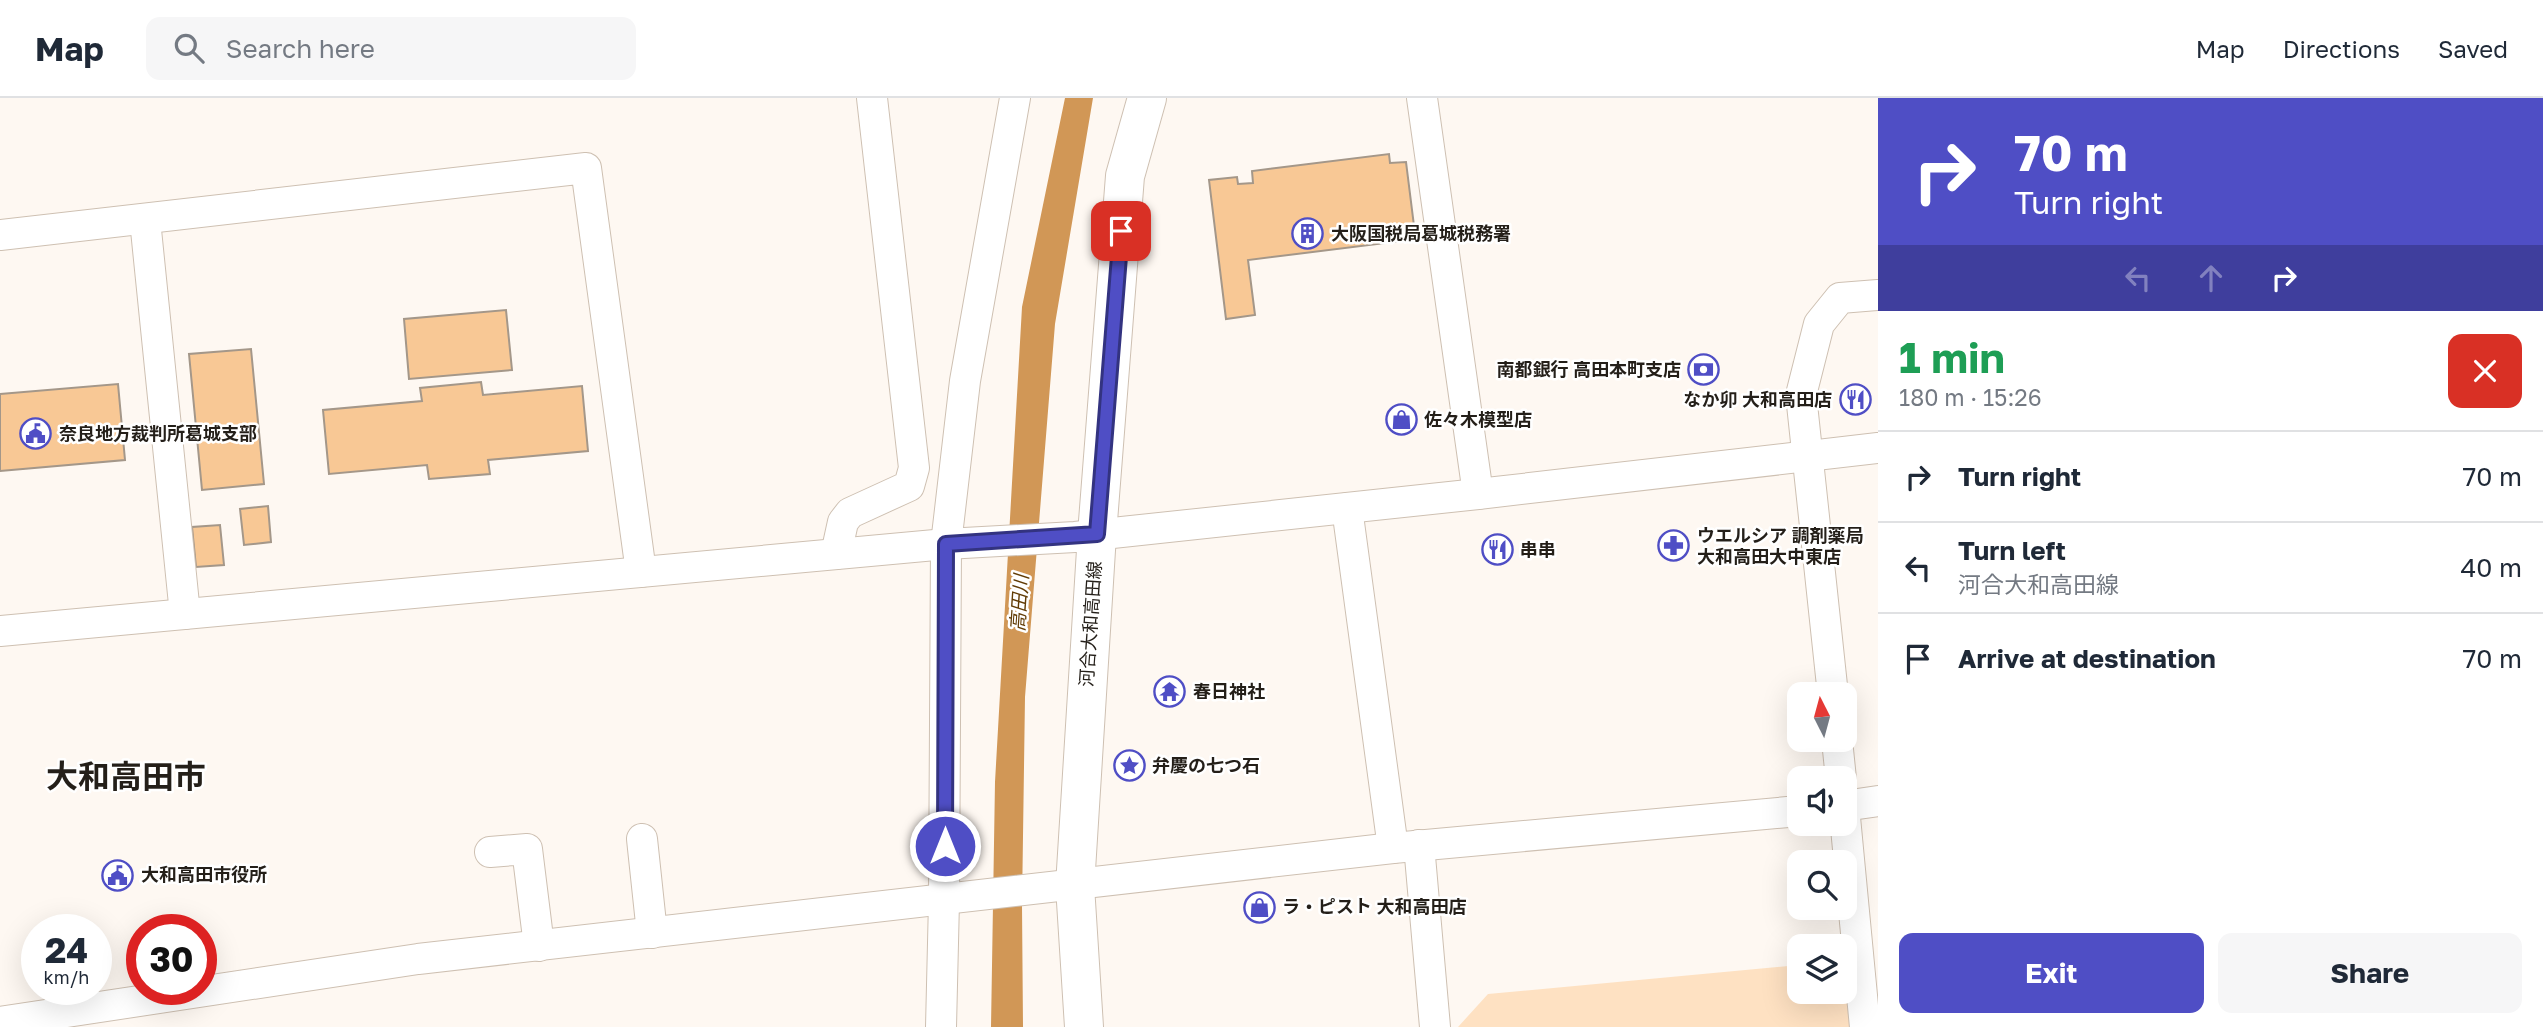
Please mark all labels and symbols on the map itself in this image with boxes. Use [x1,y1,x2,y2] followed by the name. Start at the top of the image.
[1091,201,1151,261] pin
[1291,217,1325,251] building icon: 大阪国税局葛城税務署
[1331,222,1511,244] place label: 大阪国税局葛城税務署
[1687,353,1721,387] bank icon: 南都銀行 高田本町支店
[1497,358,1681,380] place label: 南都銀行 高田本町支店
[1838,383,1872,417] restaurant icon: なか卯 大和高田店
[1684,388,1832,410] place label: なか卯 大和高田店
[1384,403,1418,437] shop icon: 佐々木模型店
[1424,408,1532,430] place label: 佐々木模型店
[19,417,53,451] public building icon: 奈良地方裁判所葛城支部
[59,422,257,444] place label: 奈良地方裁判所葛城支部
[1697,524,1864,567] place label: ウエルシア 調剤薬局 大和高田大中東店
[1657,529,1691,563] pharmacy icon: ウエルシア 調剤薬局 大和高田大中東店
[1480,533,1514,567] restaurant icon: 串串
[1520,538,1556,560] place label: 串串
[1075,560,1105,688] street label: 河合大和高田線
[1005,572,1032,632] water label: 高田川
[1153,675,1187,709] temple icon: 春日神社
[1193,680,1265,702] place label: 春日神社
[1787,682,1857,752] north arrow
[1112,749,1146,783] place icon: 弁慶の七つ石
[1152,754,1260,776] place label: 弁慶の七つ石
[46,757,206,795] district label: 大和高田市
[908,809,982,883] position arrow
[101,858,135,892] public building icon: 大和高田市役所
[141,863,267,885] place label: 大和高田市役所
[1242,890,1276,924] shop icon: ラ・ピスト 大和高田店
[1282,895,1467,917] place label: ラ・ピスト 大和高田店
[126,914,217,1005] speed limit sign: 30

